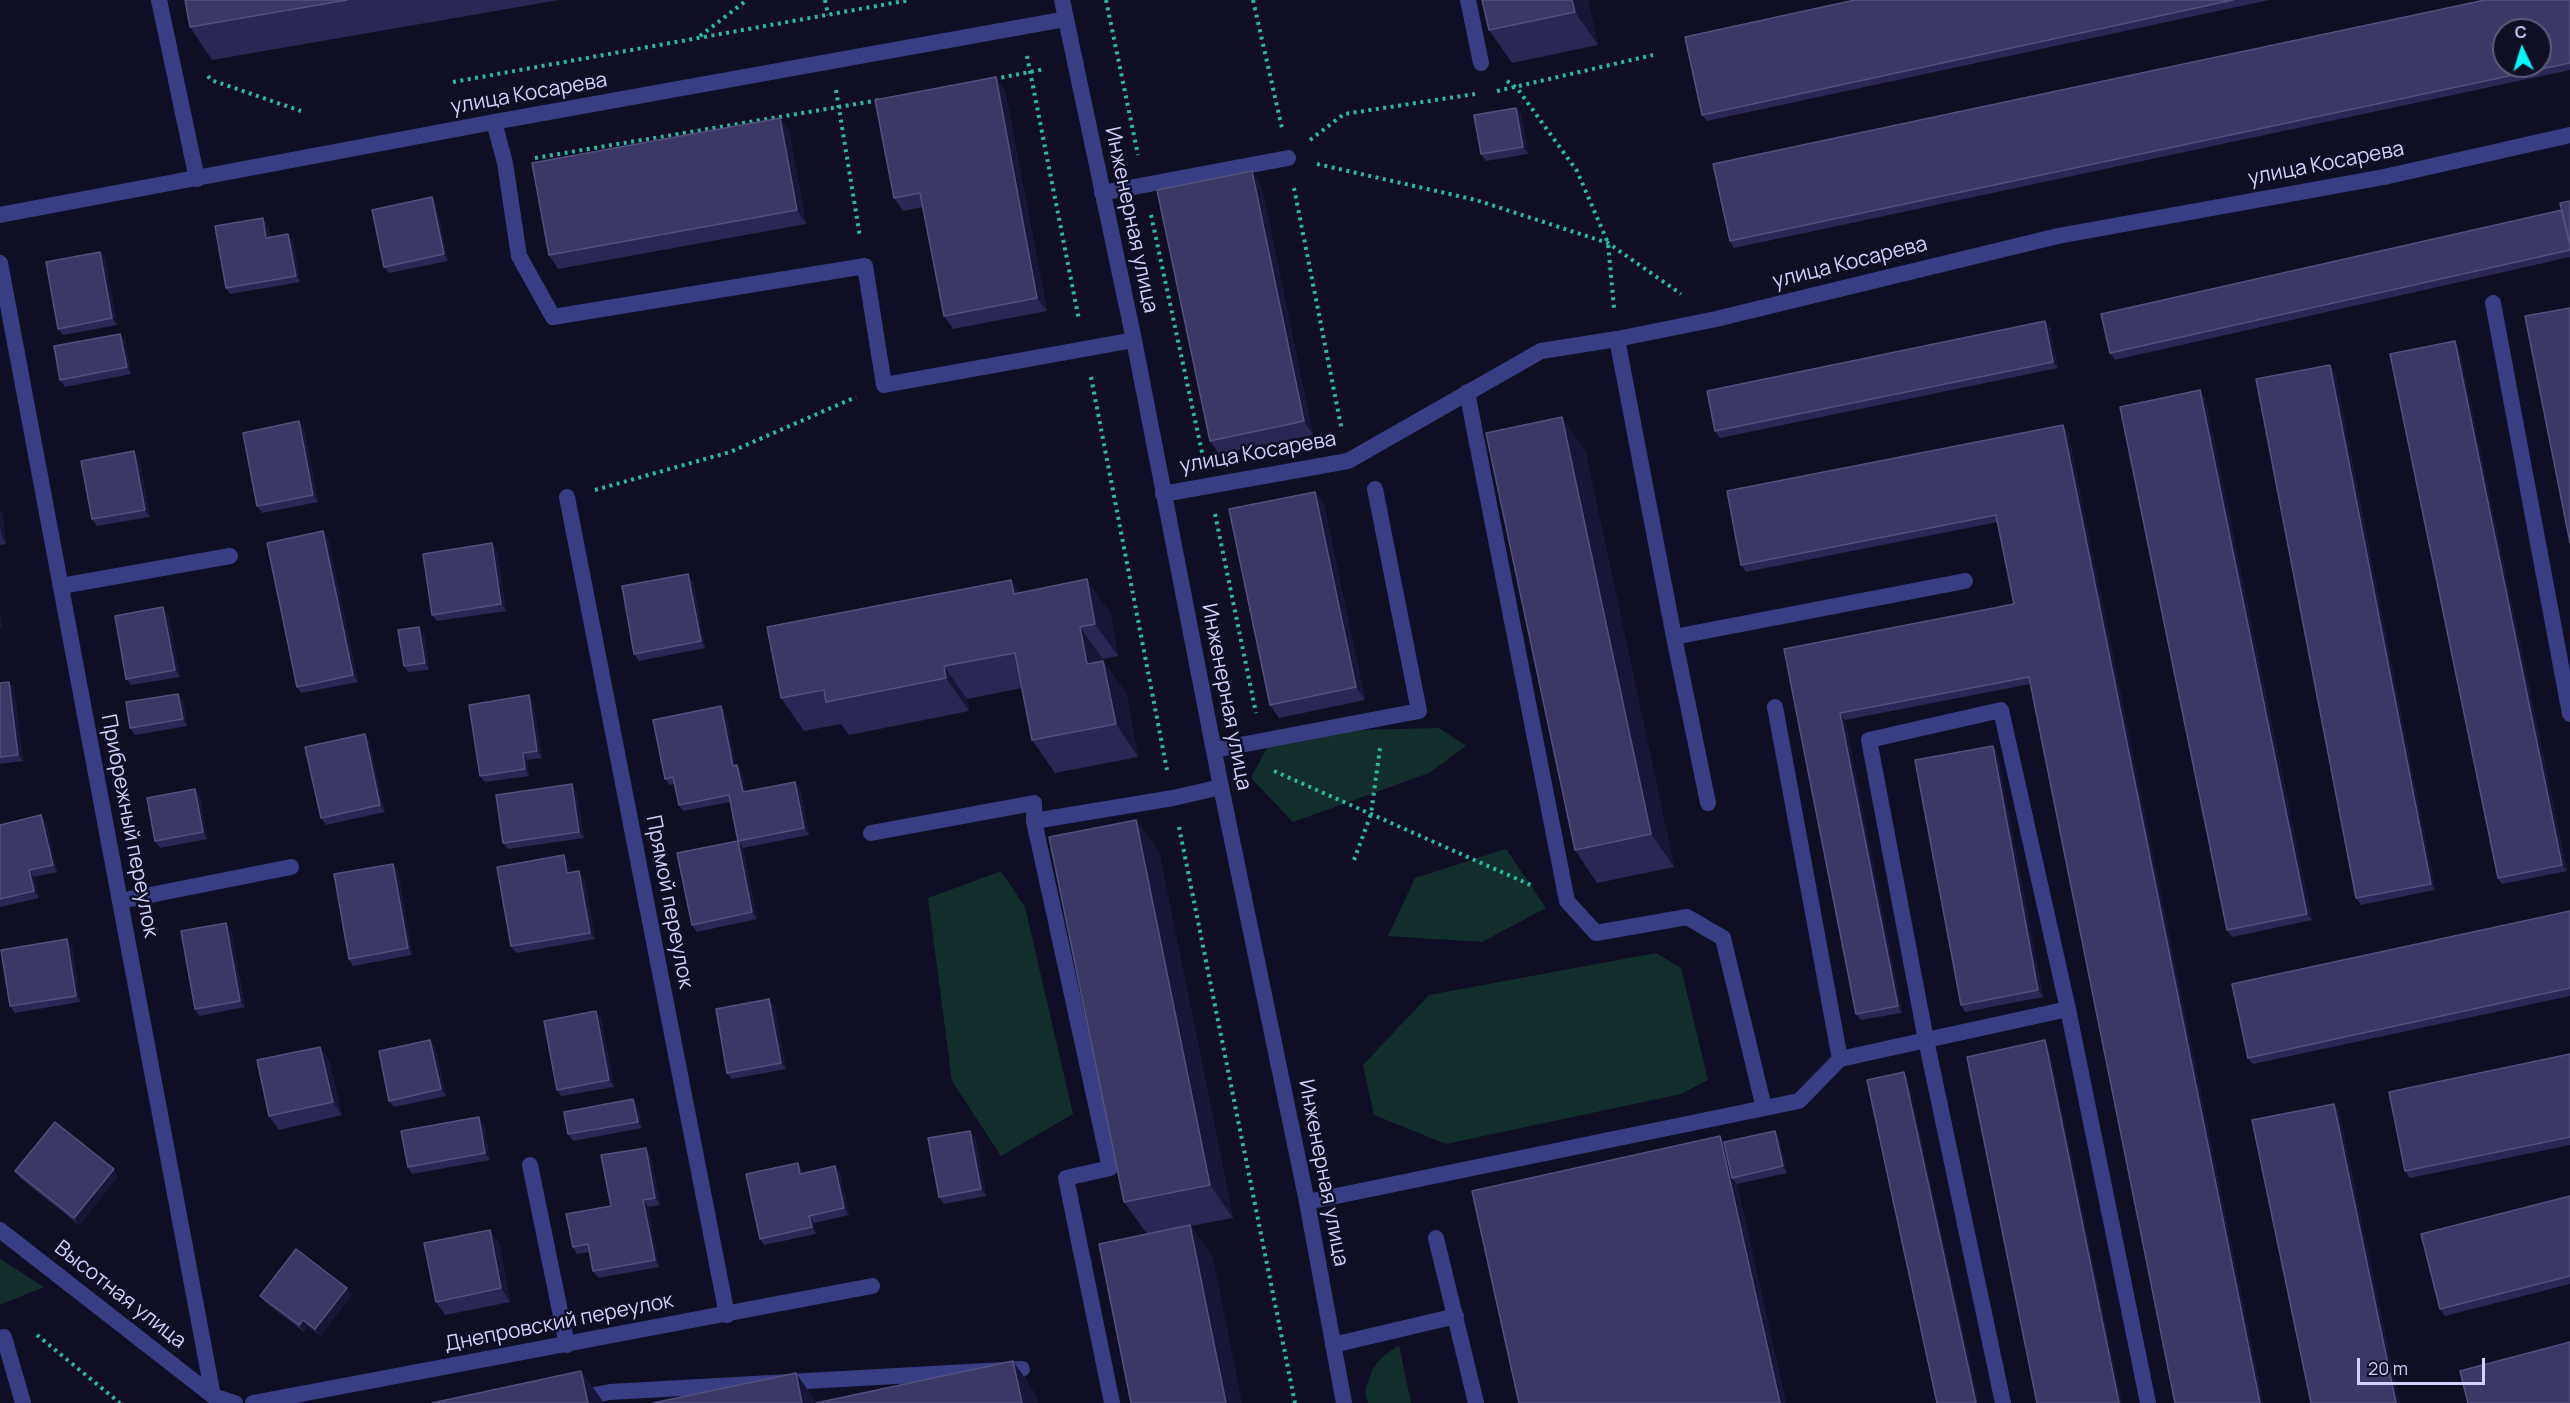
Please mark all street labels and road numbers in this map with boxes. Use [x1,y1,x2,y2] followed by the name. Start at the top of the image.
[449,68,609,120] street label: улица Косарева
[1099,125,1163,315] street label: Инженерная улица
[2246,137,2406,191] street label: улица Косарева
[1770,232,1930,294] street label: улица Косарева
[1178,427,1338,479] street label: улица Косарева
[1196,602,1256,792] street label: Инженерная улица
[95,712,163,940] street label: Прибрежный переулок
[640,813,698,991] street label: Прямой переулок
[1293,1078,1353,1268] street label: Инженерная улица
[49,1236,191,1354] street label: Высотная улица
[442,1288,676,1358] street label: Днепровский переулок

